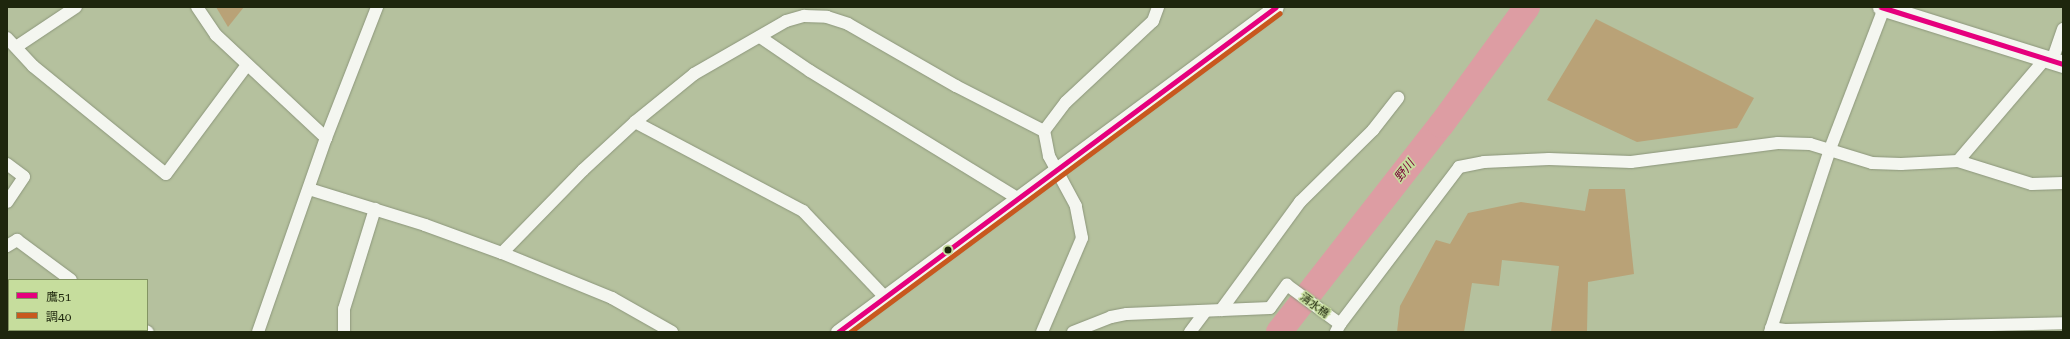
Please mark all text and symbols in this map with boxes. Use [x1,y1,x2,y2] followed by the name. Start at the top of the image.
[1392,157,1418,185] water label: 野川
[943,245,953,255] unlabelled marker
[8,279,148,331] legend
[46,290,71,304] text: 鷹51
[1297,291,1331,321] street label: 清水橋
[46,310,71,324] text: 調40

